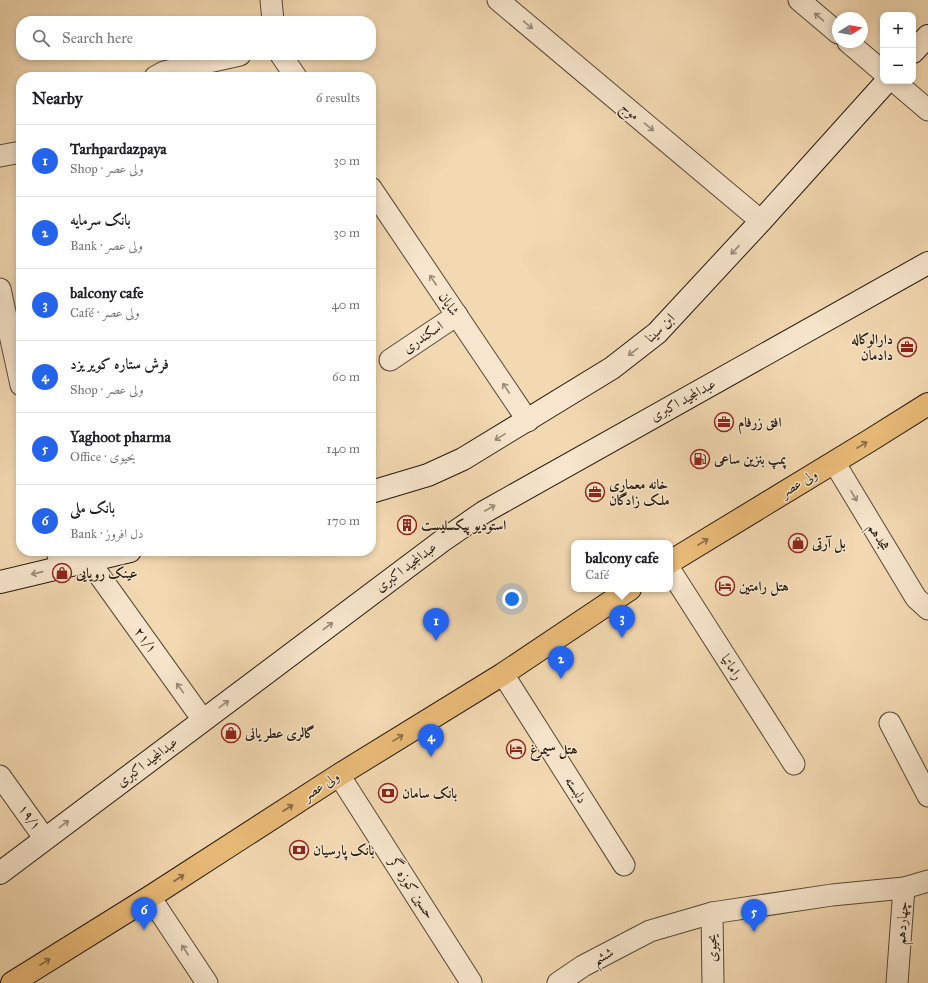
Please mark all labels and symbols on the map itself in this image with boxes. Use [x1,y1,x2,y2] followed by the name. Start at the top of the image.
[813,12,824,21] one-way arrow
[832,12,868,48] north arrow
[522,21,533,30] one-way arrow
[614,98,643,127] street label: موج
[643,122,654,131] one-way arrow
[730,245,739,255] one-way arrow
[429,275,437,286] one-way arrow
[435,289,463,319] street label: شایان
[642,310,678,346] street label: ابن سینا
[399,317,447,357] street label: اسکندری
[851,331,893,364] place label: دارالوکاله دادمان
[896,336,918,358] office icon: دارالوکاله دادمان
[628,347,639,356] one-way arrow
[647,375,719,425] street label: عبدالمجید اکبری
[502,383,510,394] one-way arrow
[713,411,735,433] office icon: افق زرفام
[738,414,782,435] place label: افق زرفام
[495,433,506,441] one-way arrow
[856,441,868,449] one-way arrow
[689,448,711,470] fuel station icon: پمپ بنزین ساعی
[713,451,786,470] place label: پمپ بنزین ساعی
[776,465,821,503] street label: ولی عصر
[609,476,670,509] place label: خانه معماری ملک زادگان
[584,481,606,503] office icon: خانه معماری ملک زادگان
[850,490,858,501] one-way arrow
[484,504,496,512] one-way arrow
[396,514,418,536] building icon: استودیو پیکسلیست
[421,517,506,536] place label: استودیو پیکسلیست
[860,520,894,557] street label: هجدهم
[787,532,809,554] shop icon: بل آرتی
[811,535,846,553] place label: بل آرتی
[372,538,440,596] street label: عبدالمجید اکبری
[697,538,708,546] one-way arrow
[51,562,73,584] shop icon: عینک رویایی
[75,565,138,583] place label: عینک رویایی
[31,569,44,577] one-way arrow
[714,575,736,597] hotel icon: هتل رامتین
[739,578,789,596] place label: هتل رامتین
[502,589,522,609] your location
[609,605,635,638] pin: 3
[423,608,449,641] pin: 1
[323,622,334,630] one-way arrow
[131,624,161,656] street label: ۲۱/۱
[548,646,574,679] pin: 2
[717,651,747,683] street label: راماتیا
[176,683,184,694] one-way arrow
[218,700,229,708] one-way arrow
[220,722,242,744] shop icon: گالری عطر یانی
[244,724,315,743] place label: گالری عطر یانی
[418,724,444,757] pin: 4
[113,733,181,791] street label: عبدالمجید اکبری
[392,734,404,742] one-way arrow
[505,738,527,760] hotel icon: هتل سیمرغ
[530,741,578,761] place label: هتل سیمرغ
[298,768,343,806] street label: ولی عصر
[561,773,591,807] street label: دلبسته
[377,782,399,804] bank icon: بانک سامان
[402,785,458,802] place label: بانک سامان
[15,801,45,833] street label: ۱۹/۱
[282,804,293,812] one-way arrow
[59,820,70,828] one-way arrow
[288,839,310,861] bank icon: بانک پارسیان
[313,842,375,861] place label: بانک پارسیان
[385,852,439,922] street label: حسین کوزه گر
[173,874,185,882] one-way arrow
[131,897,157,930] pin: 6
[741,899,767,932] pin: 5
[892,901,917,946] street label: چهاردهم
[703,933,721,962] street label: یحیوی
[590,944,619,973] street label: ششم
[181,945,190,956] one-way arrow
[39,958,51,966] one-way arrow

